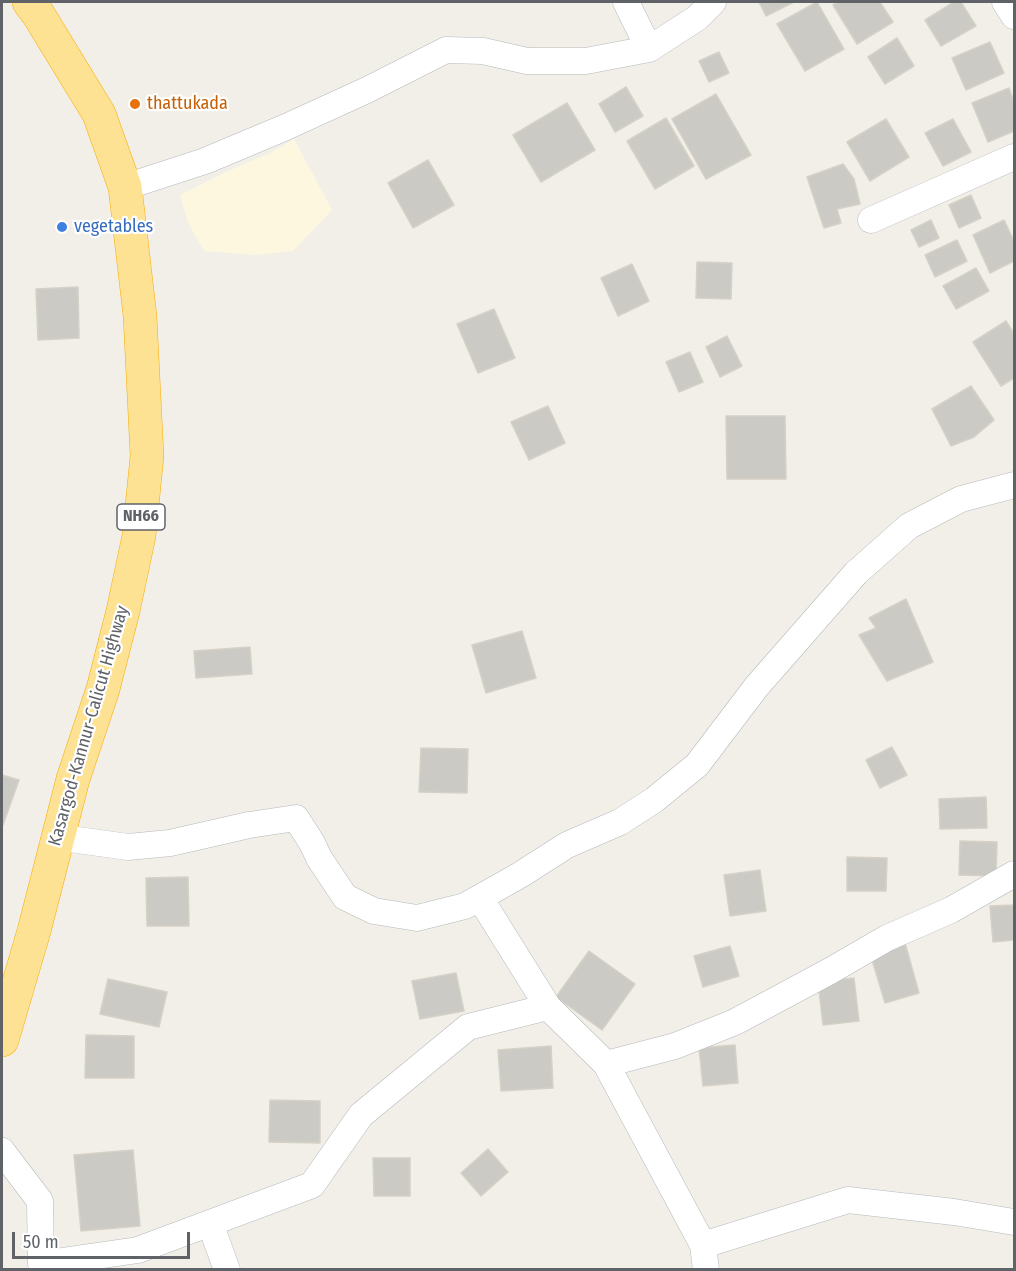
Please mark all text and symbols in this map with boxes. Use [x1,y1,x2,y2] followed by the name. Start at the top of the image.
[147,93,228,115] place label: thattukada
[128,97,142,111] marker: thattukada
[74,216,153,238] place label: vegetables
[55,220,69,234] marker: vegetables
[117,504,165,530] road number: NH66
[44,603,134,849] street label: Kasargod-Kannur-Calicut Highway
[15,1220,194,1258] scale bar
[23,1231,59,1253] text: 50 m

